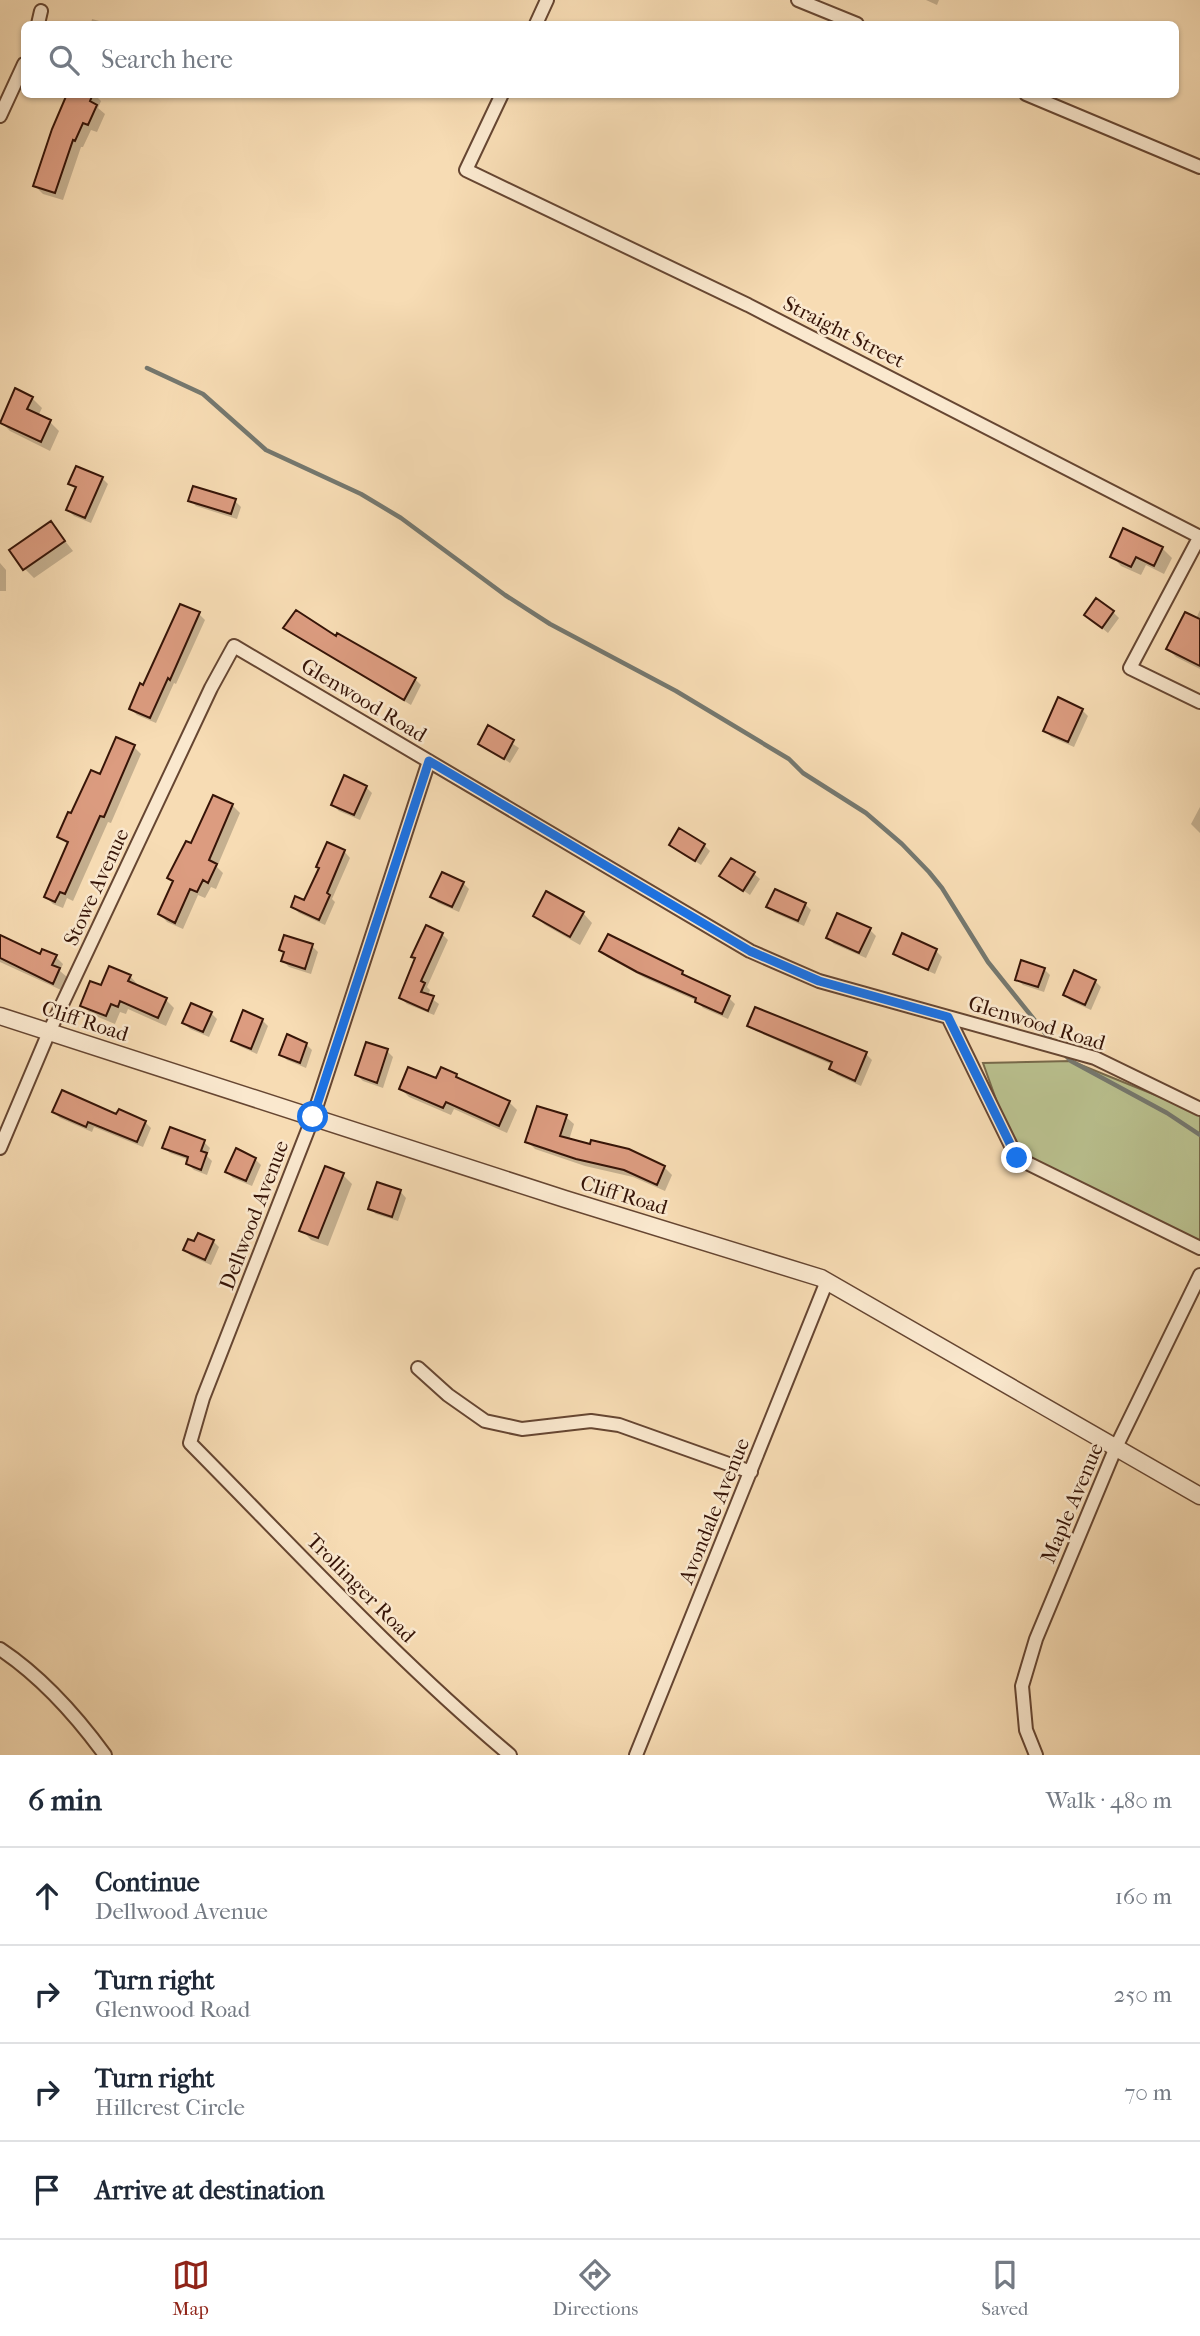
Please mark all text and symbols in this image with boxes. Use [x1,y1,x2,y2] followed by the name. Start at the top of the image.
[21,21,1179,98] search box
[45,41,83,79] icon: search
[101,44,233,75] text: Search here
[779,291,909,373] street label: Straight Street
[297,653,431,747] street label: Glenwood Road
[58,825,134,949] street label: Stowe Avenue
[966,991,1109,1055] street label: Glenwood Road
[39,996,132,1046] street label: Cliff Road
[297,1101,328,1132] route start
[214,1137,294,1293] street label: Dellwood Avenue
[1001,1142,1032,1173] route end
[578,1170,671,1220] street label: Cliff Road
[673,1435,754,1588] street label: Avondale Avenue
[1036,1439,1108,1567] street label: Maple Avenue
[302,1529,421,1648] street label: Trollinger Road
[28,1783,102,1818] text: 6 min
[1046,1787,1172,1814] text: Walk · 480 m
[95,1867,200,1898] text: Continue
[28,1877,66,1915] icon: ahead
[1115,1883,1172,1910] text: 160 m
[95,1898,268,1925] text: Dellwood Avenue
[95,1965,215,1996] text: Turn right
[28,1975,66,2013] icon: right
[1114,1981,1172,2008] text: 250 m
[95,1996,250,2023] text: Glenwood Road
[95,2063,215,2094] text: Turn right
[28,2073,66,2111] icon: right
[1124,2079,1172,2106] text: 70 m
[95,2094,245,2121] text: Hillcrest Circle
[28,2171,66,2209] icon: arrive
[95,2175,325,2206] text: Arrive at destination
[172,2256,210,2320] tab: Map
[553,2256,638,2320] tab: Directions
[981,2256,1028,2320] tab: Saved

